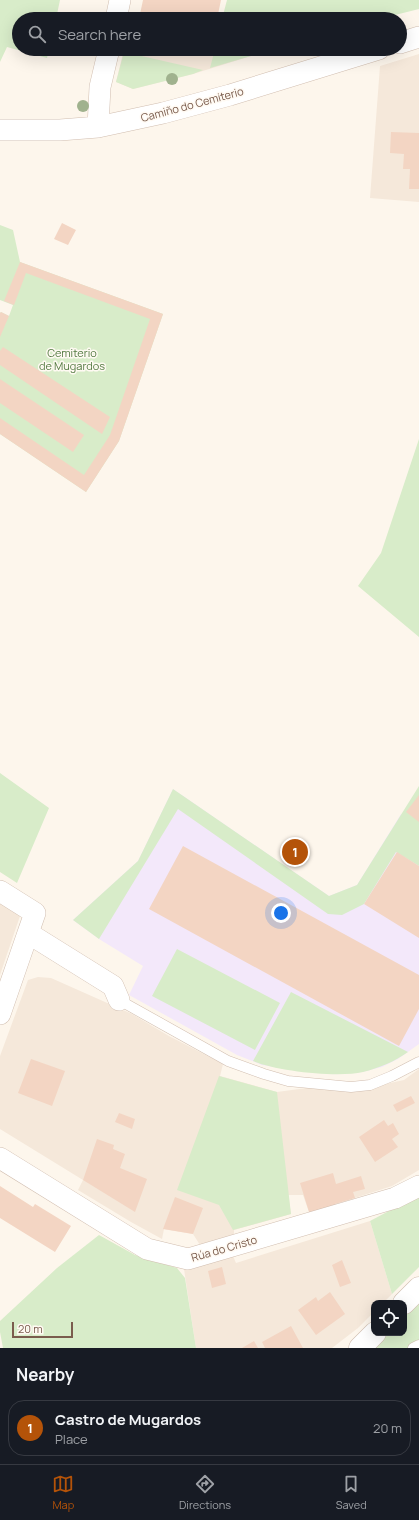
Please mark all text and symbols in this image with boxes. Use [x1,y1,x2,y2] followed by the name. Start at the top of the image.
[12,12,407,56] search box
[26,23,48,45] icon: search
[58,24,141,45] text: Search here
[139,83,246,125] street label: Camiño do Cemiterio
[39,345,105,373] park label: Cemiterio de Mugardos
[282,837,308,867] pin: 1
[271,903,291,923] your location
[189,1231,259,1265] street label: Rúa do Cristo
[371,1300,407,1336] map controls
[371,1300,407,1336] button: locate
[12,1320,73,1339] scale bar
[18,1321,43,1336] text: 20 m
[16,1363,74,1386] text: Nearby
[55,1409,201,1430] text: Castro de Mugardos
[27,1419,33,1437] text: 1
[373,1419,402,1437] text: 20 m
[55,1430,88,1448] text: Place
[52,1473,74,1512] tab: Map
[179,1473,231,1512] tab: Directions
[336,1473,367,1512] tab: Saved

